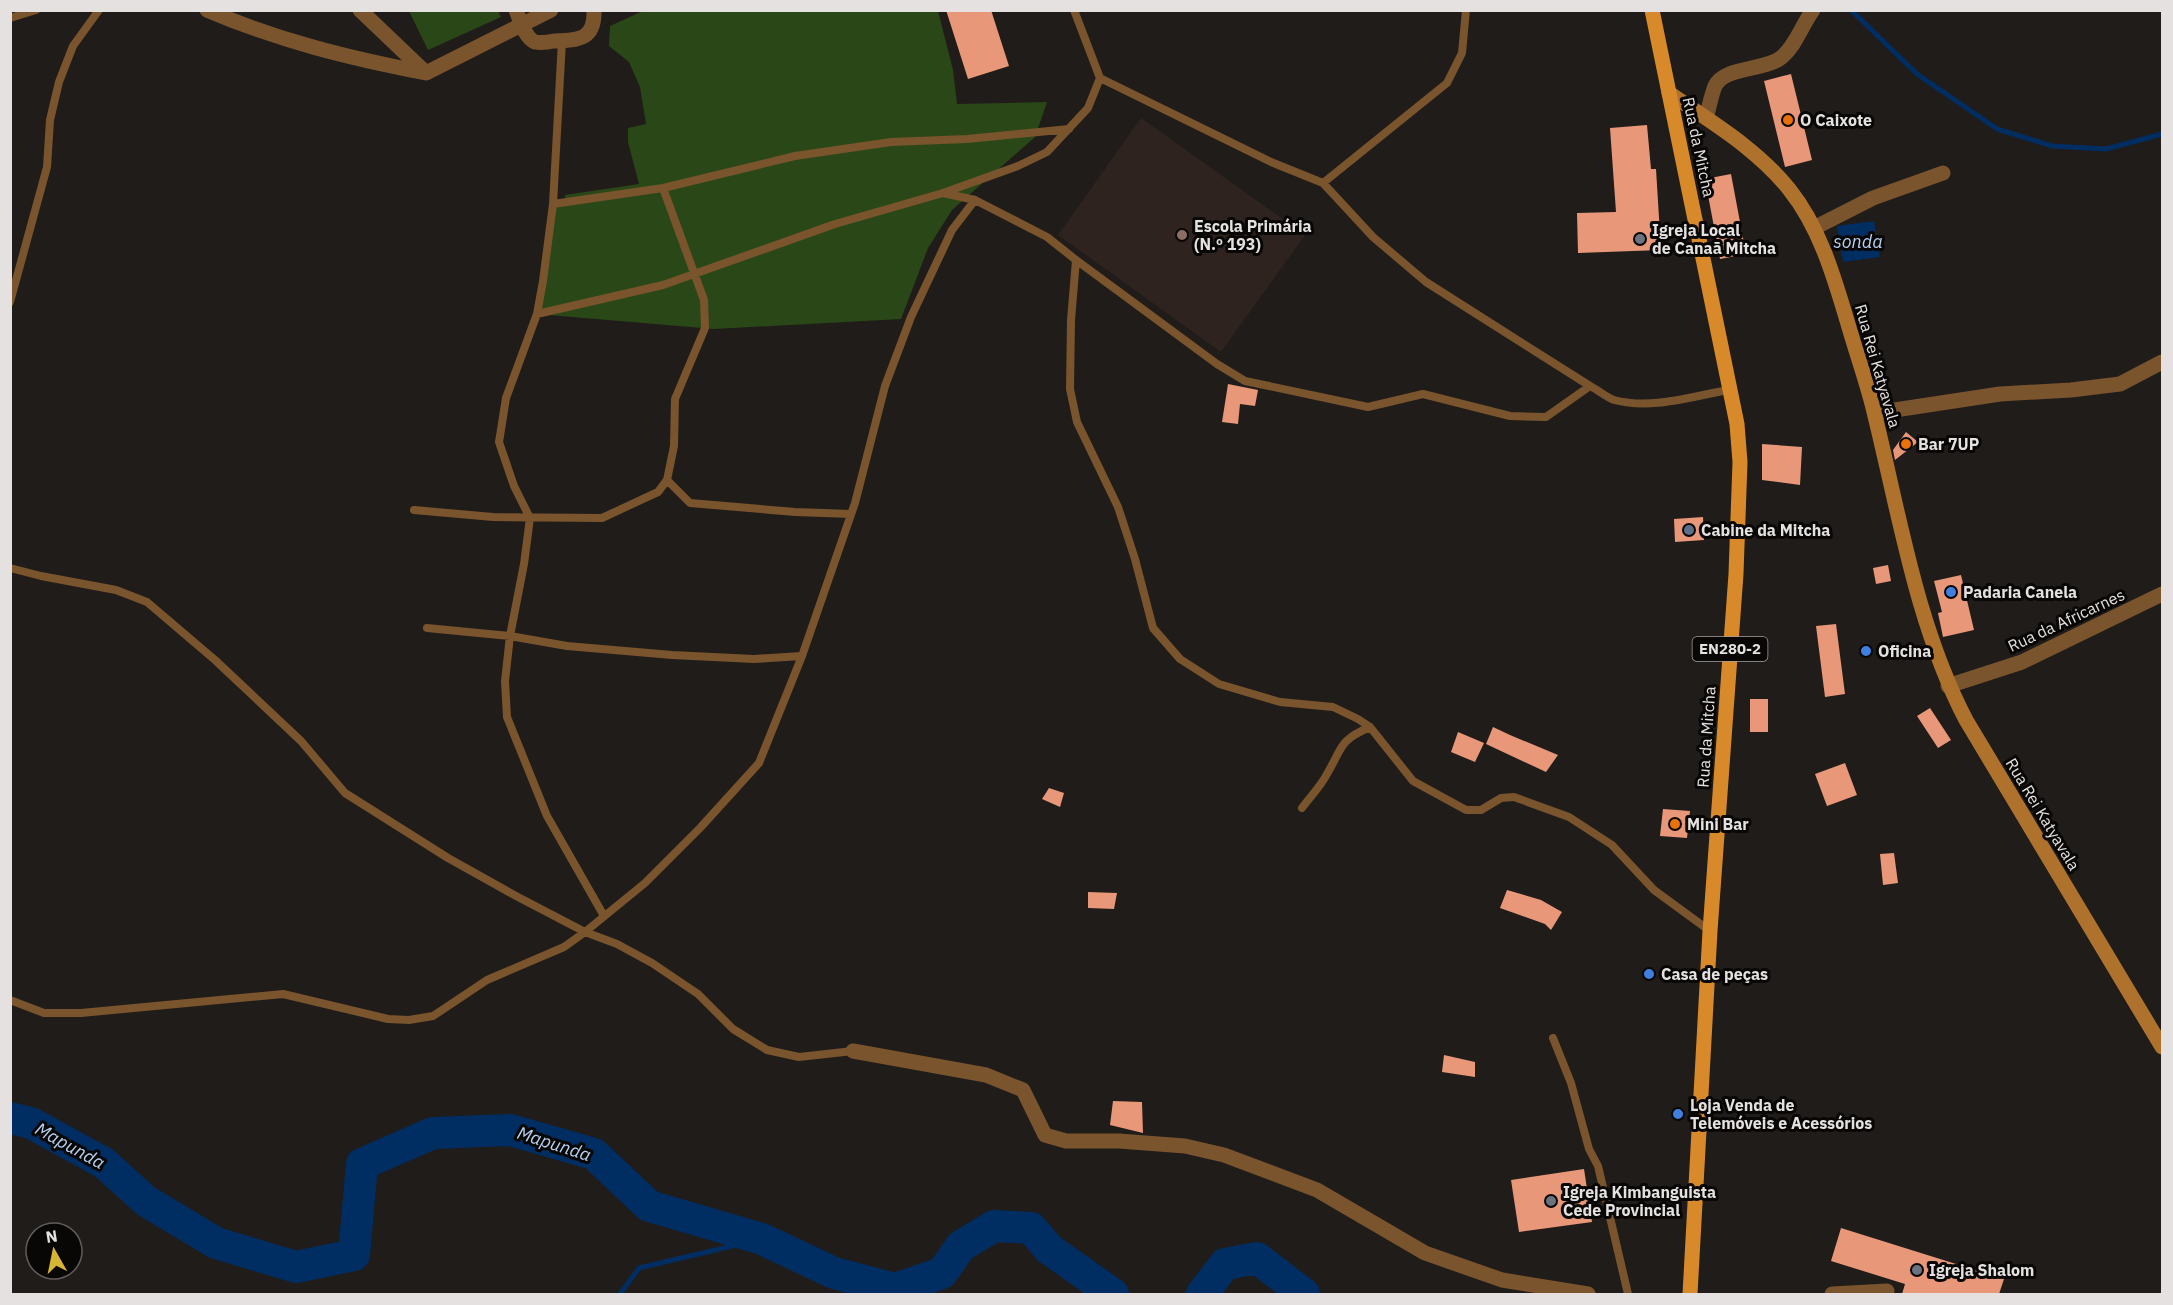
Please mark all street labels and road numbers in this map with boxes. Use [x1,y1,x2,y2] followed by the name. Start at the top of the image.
[1679,95,1719,199] street label: Rua da Mitcha
[1851,302,1905,431] street label: Rua Rei Katyavala
[2004,584,2128,656] street label: Rua da Africarnes
[1692,637,1768,661] road number: EN280-2
[1692,685,1720,788] street label: Rua da Mitcha
[2002,754,2085,874] street label: Rua Rei Katyavala

